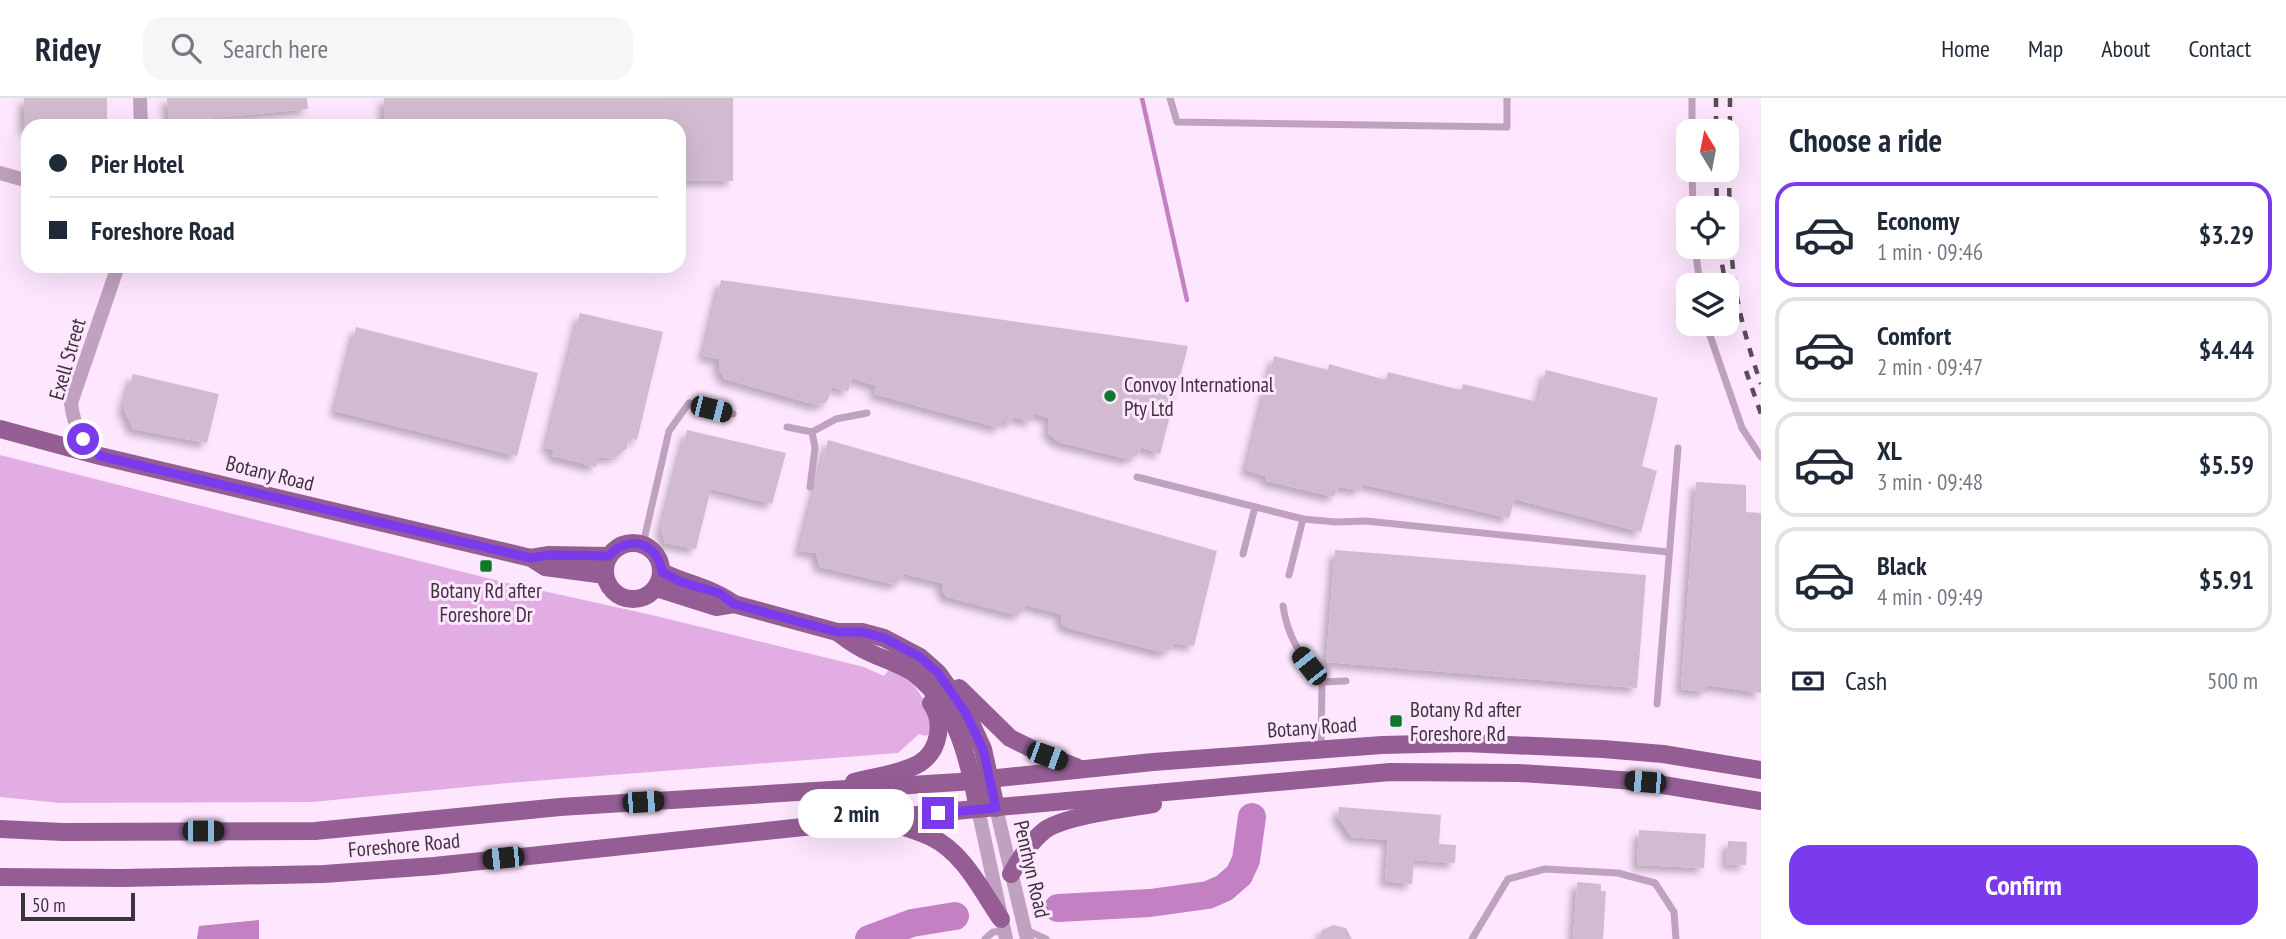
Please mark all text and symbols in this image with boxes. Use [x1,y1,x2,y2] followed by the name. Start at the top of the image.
[143,17,633,80] search box
[35,27,101,70] text: Ridey
[167,29,205,67] icon: search
[223,32,328,65] text: Search here
[1941,33,1990,64] text: Home
[2028,33,2063,64] text: Map
[2101,33,2150,64] text: About
[2188,33,2251,64] text: Contact
[1676,119,1740,182] north arrow
[1676,119,1739,336] map controls
[1789,119,1942,161] text: Choose a ride
[91,147,184,180] text: Pier Hotel
[1676,196,1739,259] button: locate
[1793,203,1856,266] icon: car
[1877,204,1959,237] text: Economy
[91,214,235,247] text: Foreshore Road
[2199,218,2254,251] text: $3.29
[1877,237,1983,266] text: 1 min · 09:46
[1676,273,1739,336] button: layers
[42,315,92,403] street label: Exell Street
[1793,318,1856,381] icon: car
[1877,319,1951,352] text: Comfort
[2199,333,2254,366] text: $4.44
[1877,352,1983,381] text: 2 min · 09:47
[1124,371,1274,422] place label: Convoy International Pty Ltd
[1102,388,1118,404] marker: Convoy International Pty Ltd
[689,394,734,424] car
[67,423,99,455] route start
[1793,433,1856,496] icon: car
[1877,434,1902,467] text: XL
[2199,448,2254,481] text: $5.59
[223,449,317,497] street label: Botany Road
[1877,467,1983,496] text: 3 min · 09:48
[1793,548,1856,611] icon: car
[1877,549,1927,582] text: Black
[478,558,494,574] marker: Botany Rd after Foreshore Dr
[2199,563,2254,596] text: $5.91
[430,577,542,628] place label: Botany Rd after Foreshore Dr
[1877,582,1983,611] text: 4 min · 09:49
[1288,643,1331,689] car
[1789,662,1827,700] icon: cash
[1845,664,1887,697] text: Cash
[2207,666,2258,695] text: 500 m
[1410,696,1522,747] place label: Botany Rd after Foreshore Rd
[1266,710,1358,744] street label: Botany Road
[1388,713,1404,729] marker: Botany Rd after Foreshore Rd
[1024,739,1071,773] car
[1624,770,1667,794] car
[798,788,914,838] callout: 2 min
[622,790,665,814] car
[922,797,954,829] route end
[833,799,879,828] text: 2 min
[1008,818,1056,920] street label: Penrhyn Road
[183,821,225,842] car
[347,827,461,863] street label: Foreshore Road
[482,845,525,871] car
[1789,845,2258,925] button: Confirm
[21,890,135,922] scale bar
[32,893,66,917] text: 50 m

